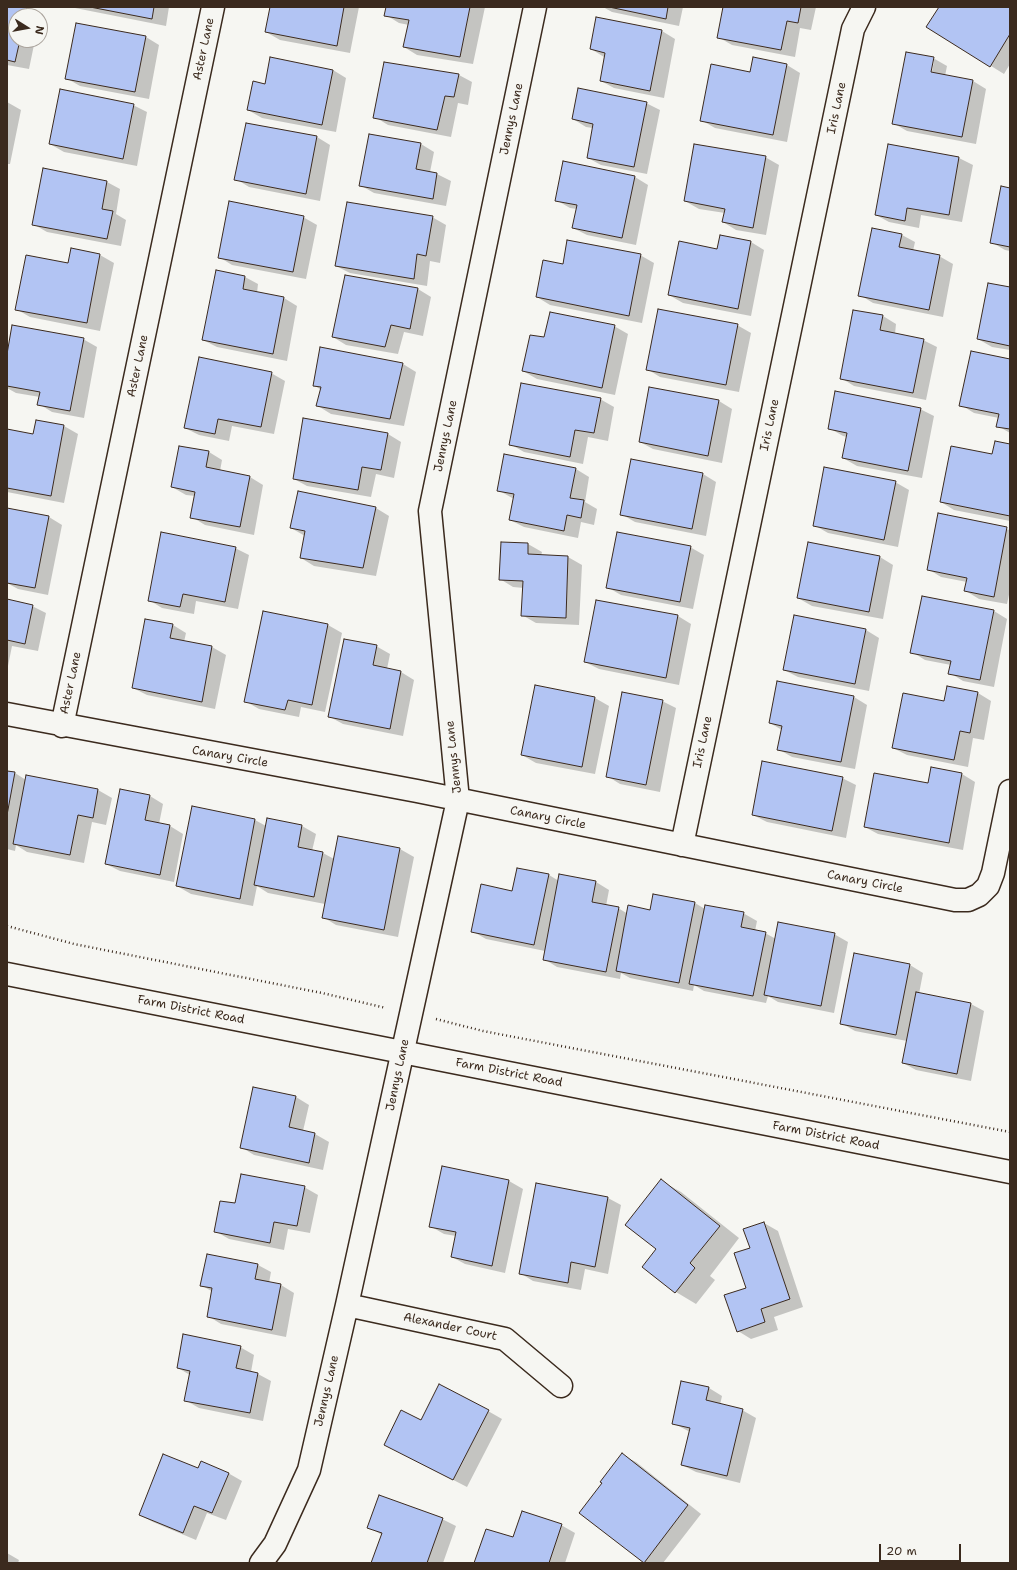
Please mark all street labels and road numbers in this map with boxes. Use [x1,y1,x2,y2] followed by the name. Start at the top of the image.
[190,16,218,82] street label: Aster Lane
[824,81,850,135] street label: Iris Lane
[497,82,527,156] street label: Jennys Lane
[124,333,152,399] street label: Aster Lane
[757,398,783,452] street label: Iris Lane
[431,399,461,473] street label: Jennys Lane
[57,650,85,716] street label: Aster Lane
[690,715,716,769] street label: Iris Lane
[443,720,465,794] street label: Jennys Lane
[191,743,269,771] street label: Canary Circle
[509,804,587,832] street label: Canary Circle
[826,868,904,896] street label: Canary Circle
[136,993,246,1027] street label: Farm District Road
[383,1038,413,1112] street label: Jennys Lane
[454,1056,564,1090] street label: Farm District Road
[771,1119,881,1153] street label: Farm District Road
[402,1310,498,1344] street label: Alexander Court
[312,1354,342,1428] street label: Jennys Lane

